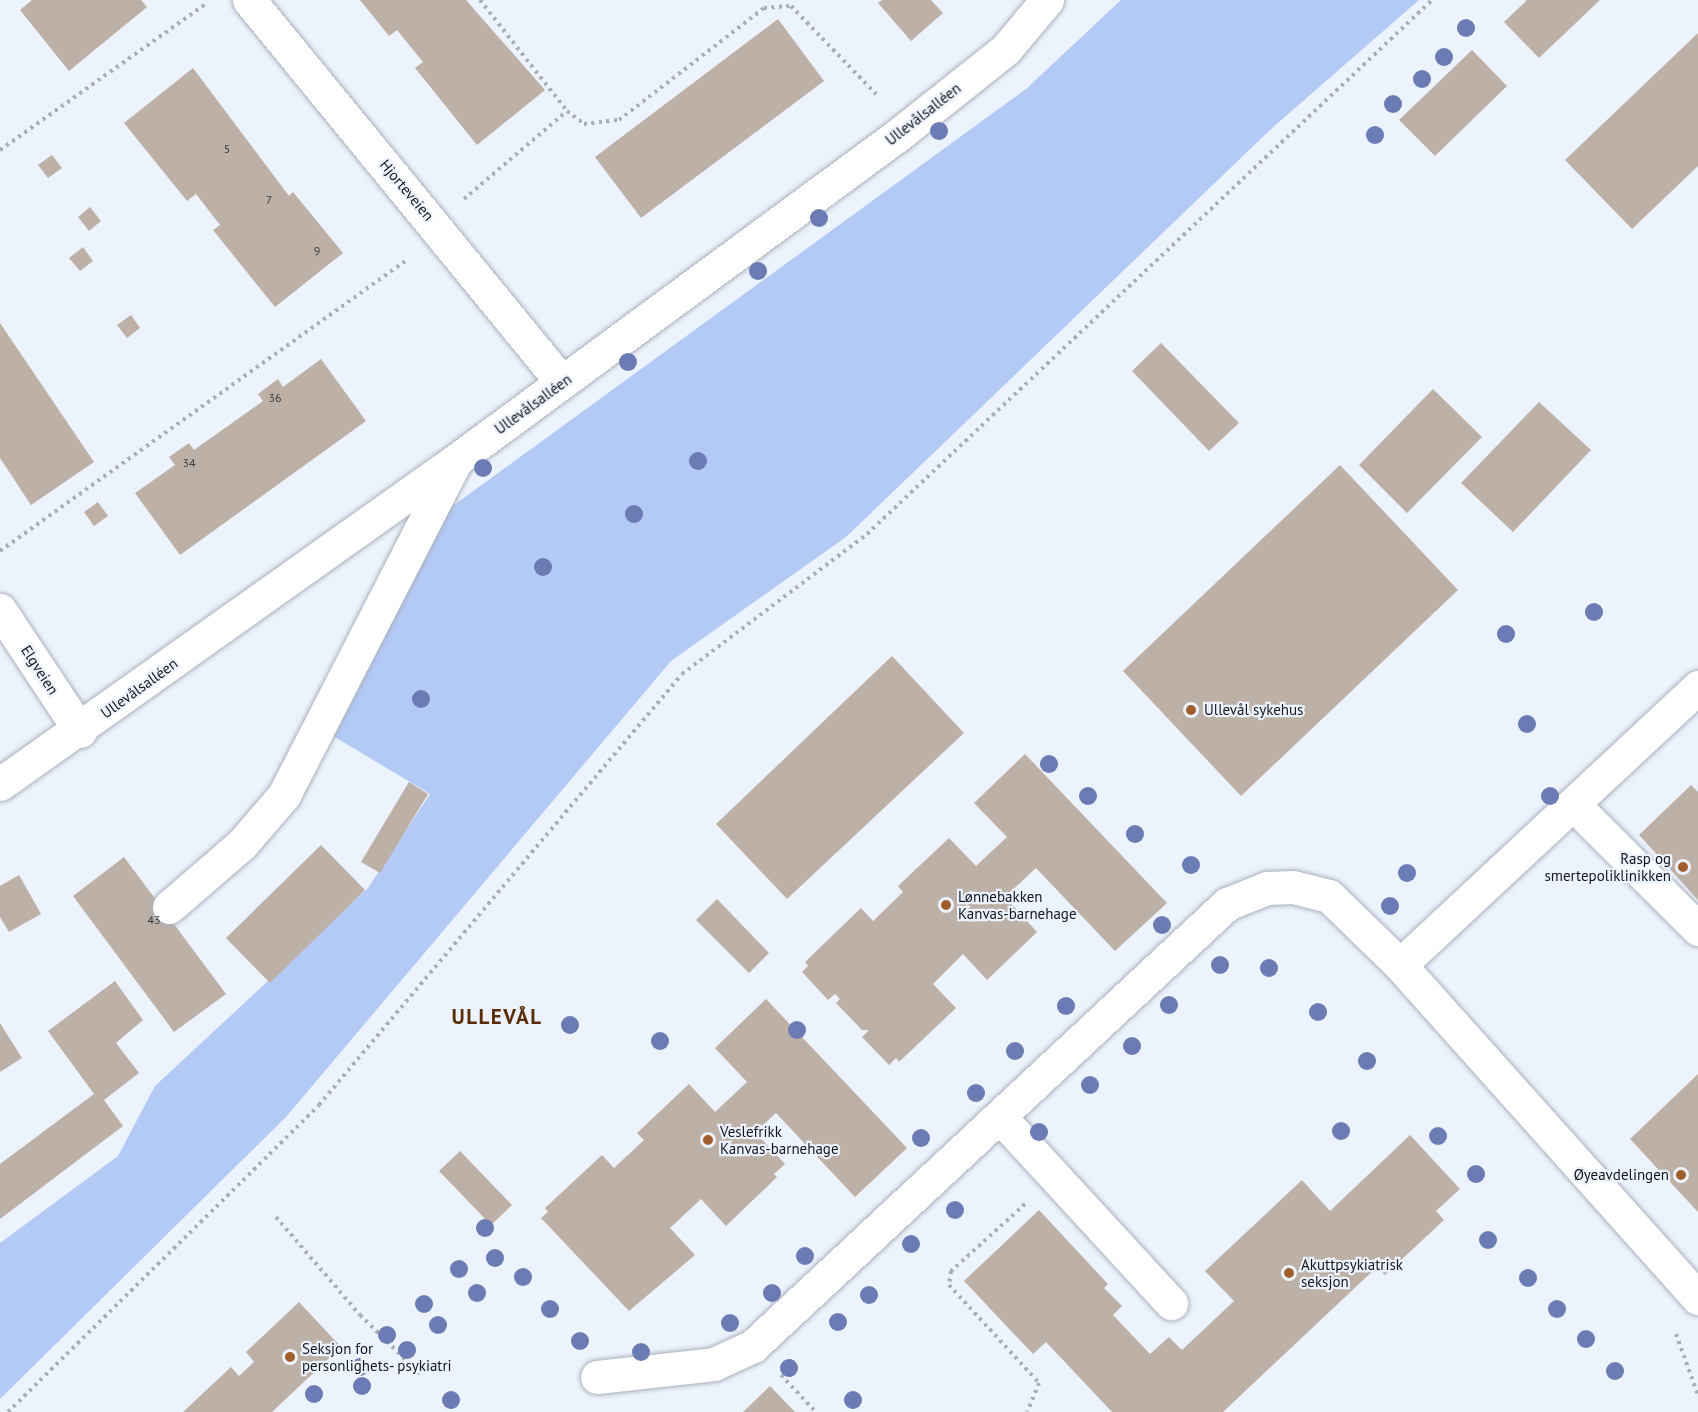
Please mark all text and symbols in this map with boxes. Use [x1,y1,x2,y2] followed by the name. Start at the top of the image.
[882,79,964,149] street label: Ullevålsalléen
[224,142,230,156] house number: 5
[376,156,438,224] street label: Hjorteveien
[266,193,272,207] house number: 7
[314,244,320,258] house number: 9
[491,370,575,438] street label: Ullevålsalléen
[268,391,282,405] house number: 36
[182,456,196,470] house number: 34
[17,642,63,698] street label: Elgveien
[97,654,181,722] street label: Ullevålsalléen
[1182,701,1200,719] marker: Ullevål sykehus
[1204,701,1303,719] place label: Ullevål sykehus
[1544,849,1671,884] place label: Rasp og smertepoliklinikken
[1676,860,1690,874] marker: Rasp og smertepoliklinikken
[958,887,1077,922] place label: Lønnebakken Kanvas-barnehage
[939,898,953,912] marker: Lønnebakken Kanvas-barnehage
[147,913,161,927] house number: 43
[452,1004,542,1030] district label: ULLEVÅL
[720,1122,839,1157] place label: Veslefrikk Kanvas-barnehage
[701,1133,715,1147] marker: Veslefrikk Kanvas-barnehage
[1574,1166,1669,1184] place label: Øyeavdelingen
[1674,1168,1688,1182] marker: Øyeavdelingen
[1301,1255,1403,1290] place label: Akuttpsykiatrisk seksjon
[1282,1266,1296,1280] marker: Akuttpsykiatrisk seksjon
[302,1339,453,1374] place label: Seksjon for personlighets- psykiatri
[283,1350,297,1364] marker: Seksjon for personlighets- psykiatri

